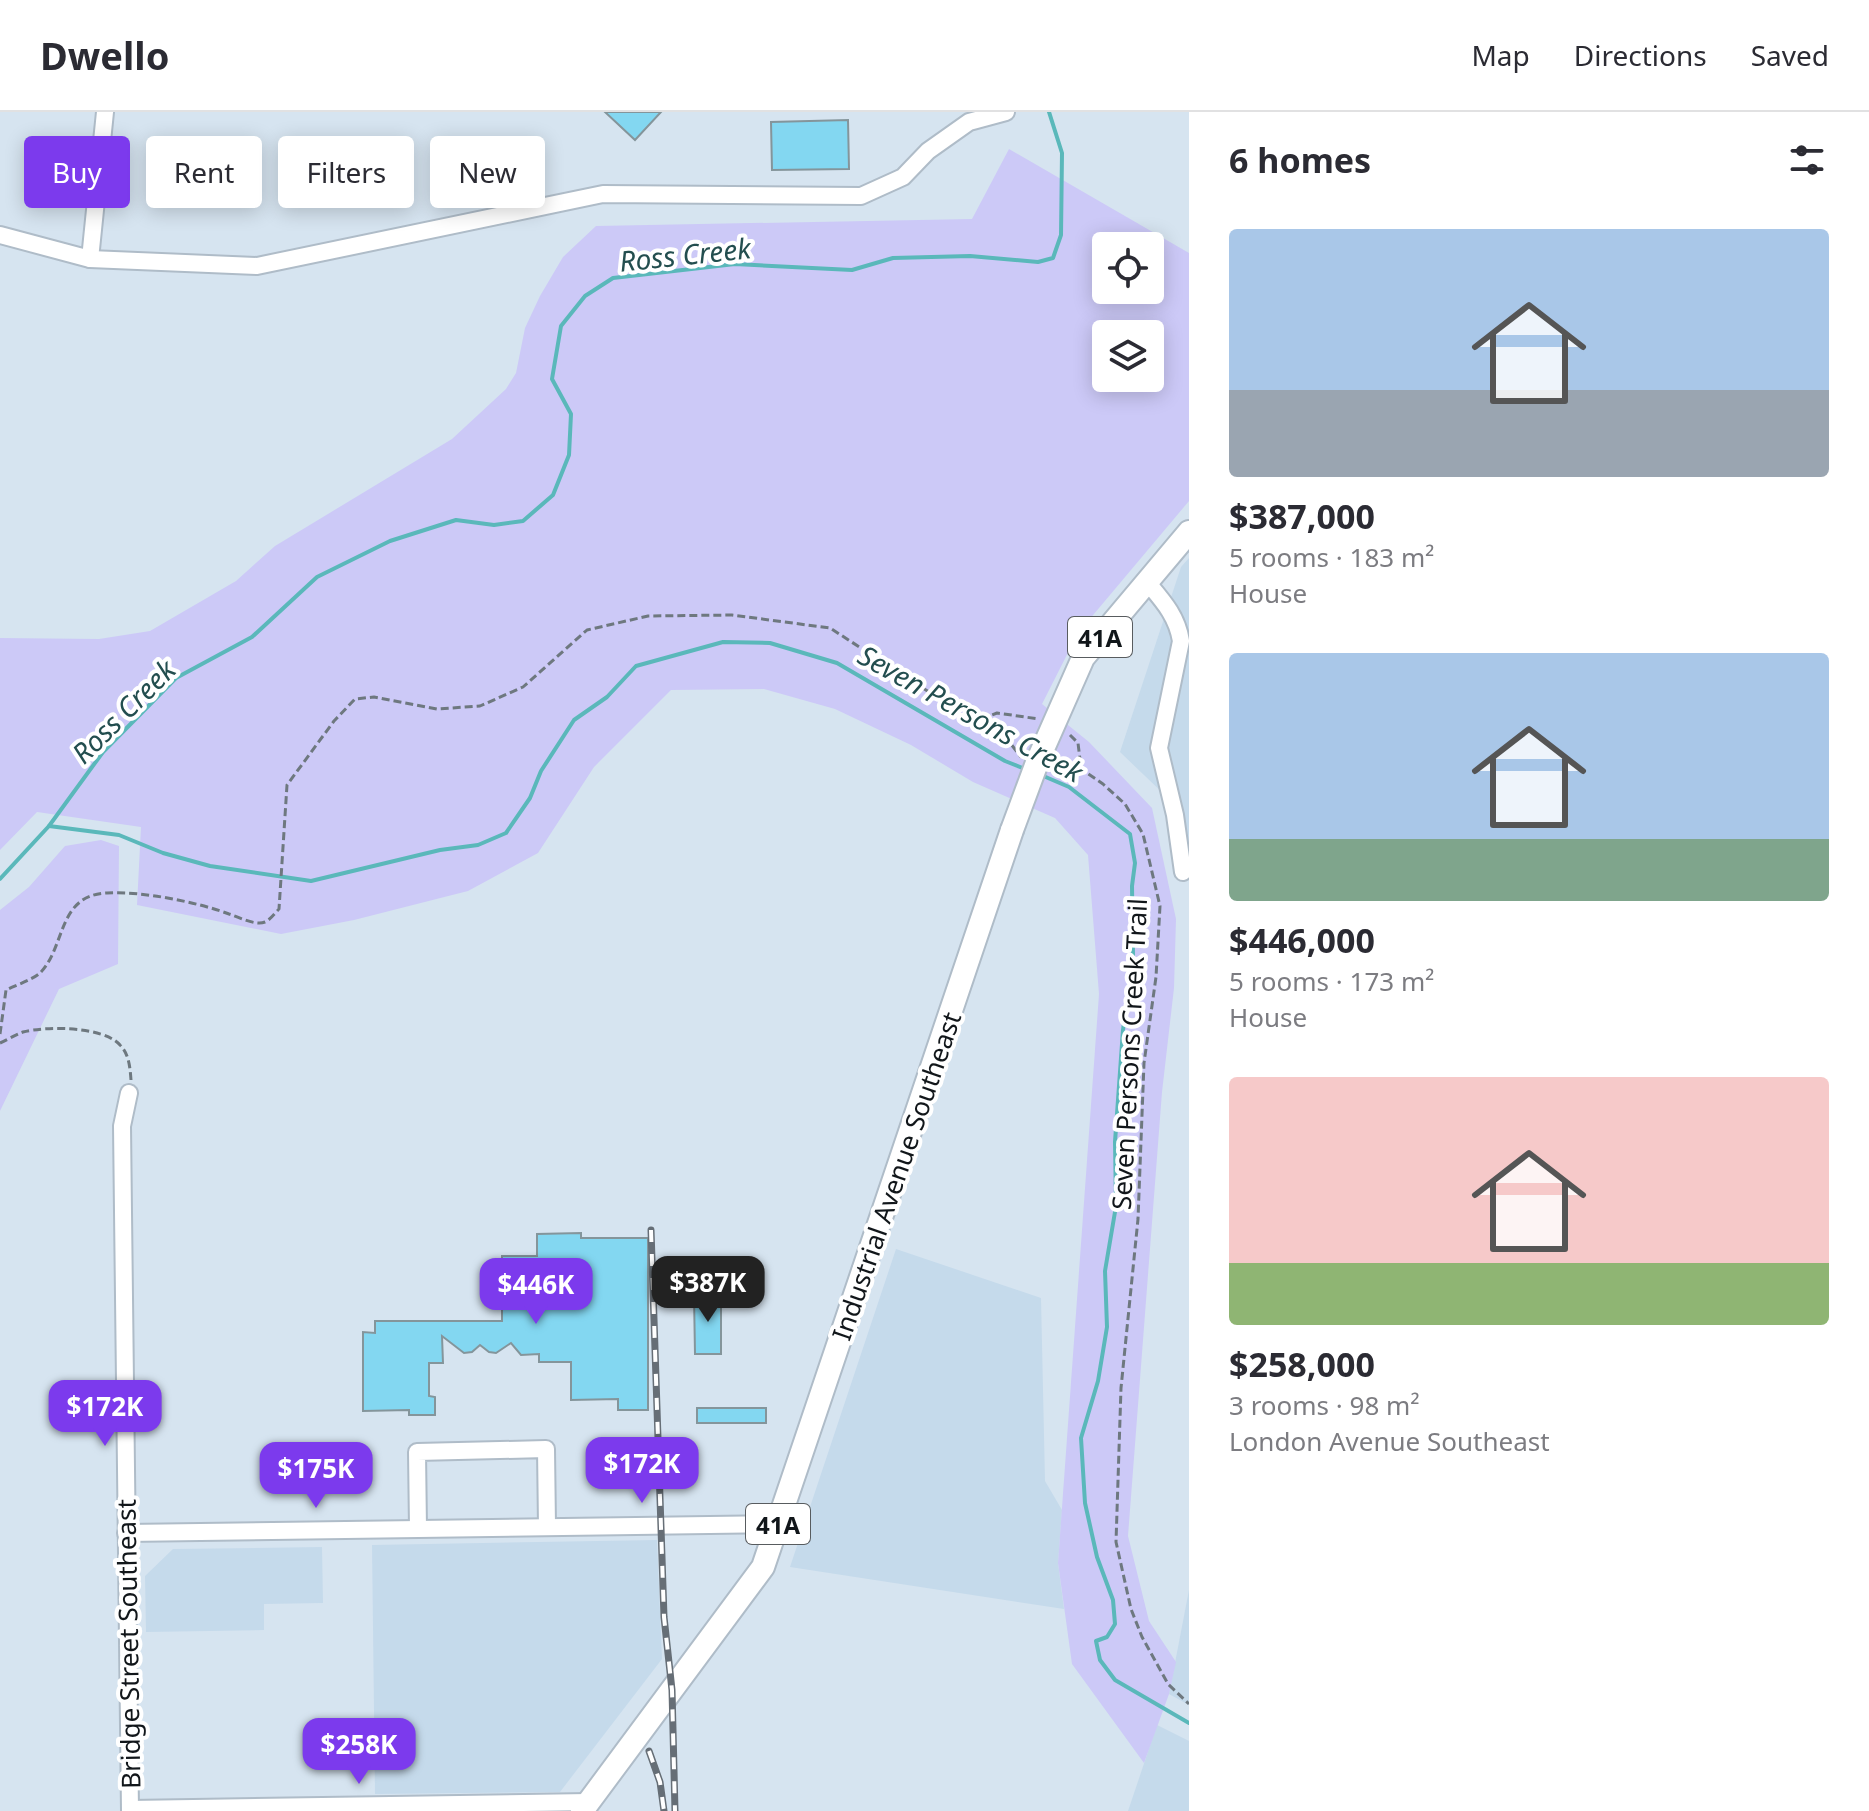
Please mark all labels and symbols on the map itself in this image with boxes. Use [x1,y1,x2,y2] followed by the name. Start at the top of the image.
[617,228,754,280] water label: Ross Creek
[1068,617,1132,657] road number: 41A
[852,635,1091,791] water label: Seven Persons Creek
[63,650,184,771] water label: Ross Creek
[1103,897,1155,1211] street label: Seven Persons Creek Trail
[823,1007,969,1345] street label: Industrial Avenue Southeast
[652,1256,764,1324] pin: $387K
[480,1258,592,1326] pin: $446K
[49,1380,161,1448] pin: $172K
[586,1437,698,1505] pin: $172K
[260,1442,372,1510] pin: $175K
[107,1499,149,1789] street label: Bridge Street Southeast
[746,1504,810,1544] road number: 41A
[303,1718,415,1786] pin: $258K

